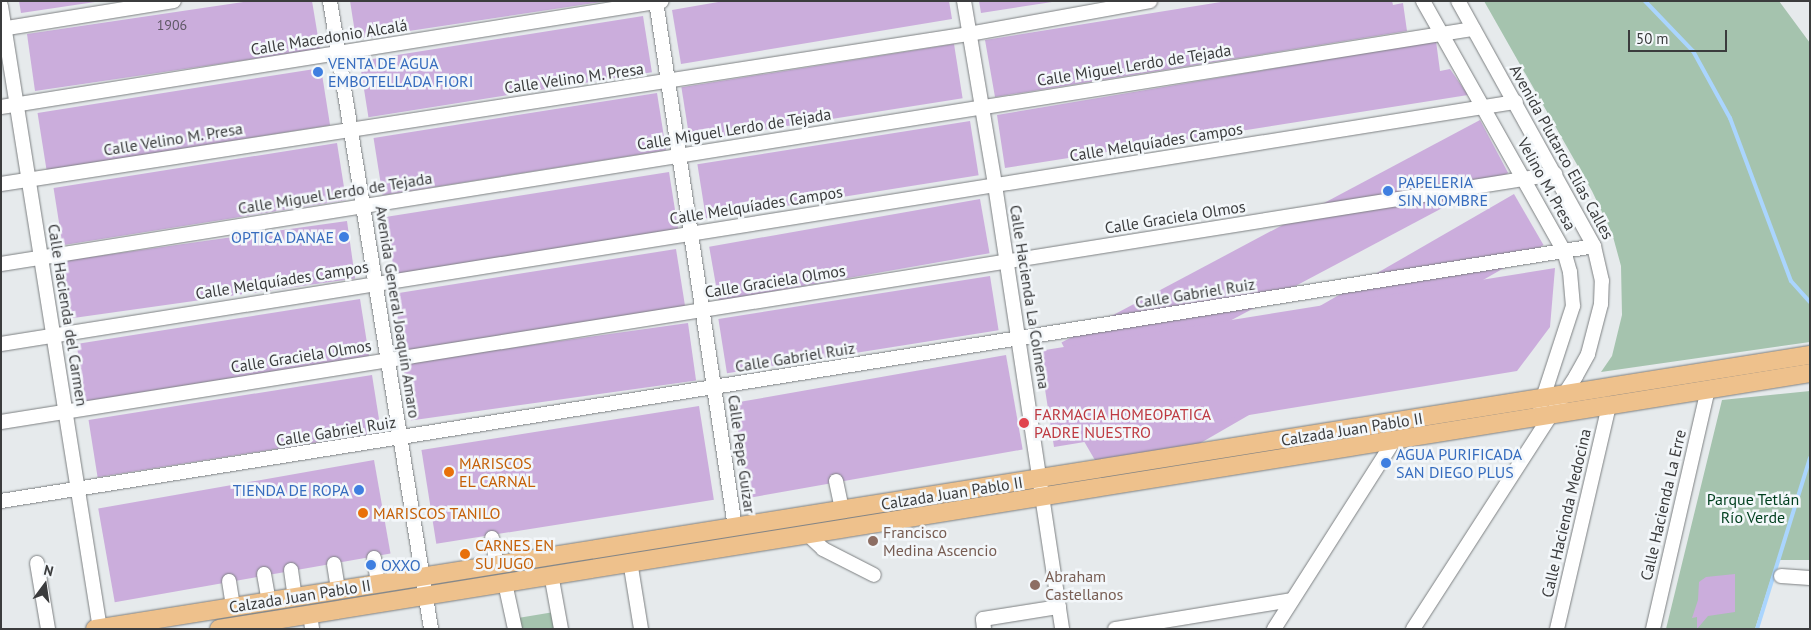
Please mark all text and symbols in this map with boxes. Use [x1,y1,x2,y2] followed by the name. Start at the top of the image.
[249,15,409,59] street label: Calle Macedonio Alcalá
[157,17,187,33] house number: 1906
[1631,20,1730,52] scale bar
[1636,29,1669,48] text: 50 m
[1035,40,1233,90] street label: Calle Miguel Lerdo de Tejada
[328,53,474,91] place label: VENTA DE AGUA EMBOTELLADA FIORI
[502,59,646,97] street label: Calle Velino M. Presa
[1506,61,1618,243] street label: Avenida Plutarco Elías Calles
[312,66,324,78] marker: VENTA DE AGUA EMBOTELLADA FIORI
[635,104,833,154] street label: Calle Miguel Lerdo de Tejada
[101,118,245,160] street label: Calle Velino M. Presa
[1068,119,1244,165] street label: Calle Melquíades Campos
[1513,134,1581,234] street label: Velino M. Presa
[236,168,434,218] street label: Calle Miguel Lerdo de Tejada
[1398,172,1488,210] place label: PAPELERIA SIN NOMBRE
[668,182,844,228] street label: Calle Melquíades Campos
[1382,185,1394,197] marker: PAPELERIA SIN NOMBRE
[1103,196,1247,238] street label: Calle Graciela Olmos
[372,204,424,420] street label: Avenida General Joaquín Amaro
[1006,204,1054,390] street label: Calle Hacienda La Colmena
[44,223,92,407] street label: Calle Hacienda del Carmen
[230,227,334,247] place label: OPTICA DANAE
[338,231,350,243] marker: OPTICA DANAE
[194,257,370,303] street label: Calle Melquíades Campos
[703,260,847,302] street label: Calle Graciela Olmos
[1134,274,1256,312] street label: Calle Gabriel Ruiz
[229,335,373,377] street label: Calle Graciela Olmos
[734,338,856,376] street label: Calle Gabriel Ruiz
[724,394,760,514] street label: Calle Pepe Guízar
[1034,404,1212,442] place label: FARMACIA HOMEOPATICA PADRE NUESTRO
[1280,408,1424,450] street label: Calzada Juan Pablo II
[275,412,397,450] street label: Calle Gabriel Ruiz
[1018,417,1030,429] marker: FARMACIA HOMEOPATICA PADRE NUESTRO
[1537,427,1595,599] street label: Calle Hacienda Medocina
[1636,428,1690,582] street label: Calle Hacienda La Erre
[1396,444,1523,482] place label: AGUA PURIFICADA SAN DIEGO PLUS
[459,453,536,491] place label: MARISCOS EL CARNAL
[1380,457,1392,469] marker: AGUA PURIFICADA SAN DIEGO PLUS
[443,466,455,478] marker: MARISCOS EL CARNAL
[880,472,1024,514] street label: Calzada Juan Pablo II
[232,480,349,500] place label: TIENDA DE ROPA
[353,484,365,496] marker: TIENDA DE ROPA
[1706,489,1800,527] park label: Parque Tetlán Río Verde
[373,503,501,523] place label: MARISCOS TANILO
[357,507,369,519] marker: MARISCOS TANILO
[883,522,998,560] place label: Francisco Medina Ascencio
[475,535,554,573] place label: CARNES EN SU JUGO
[867,535,879,547] marker: Francisco Medina Ascencio
[459,548,471,560] marker: CARNES EN SU JUGO
[381,555,421,575] place label: OXXO
[365,559,377,571] marker: OXXO
[20,560,70,610] north arrow
[42,561,55,580] text: N
[1045,566,1123,604] place label: Abraham Castellanos
[228,575,372,617] street label: Calzada Juan Pablo II
[1029,579,1041,591] marker: Abraham Castellanos

